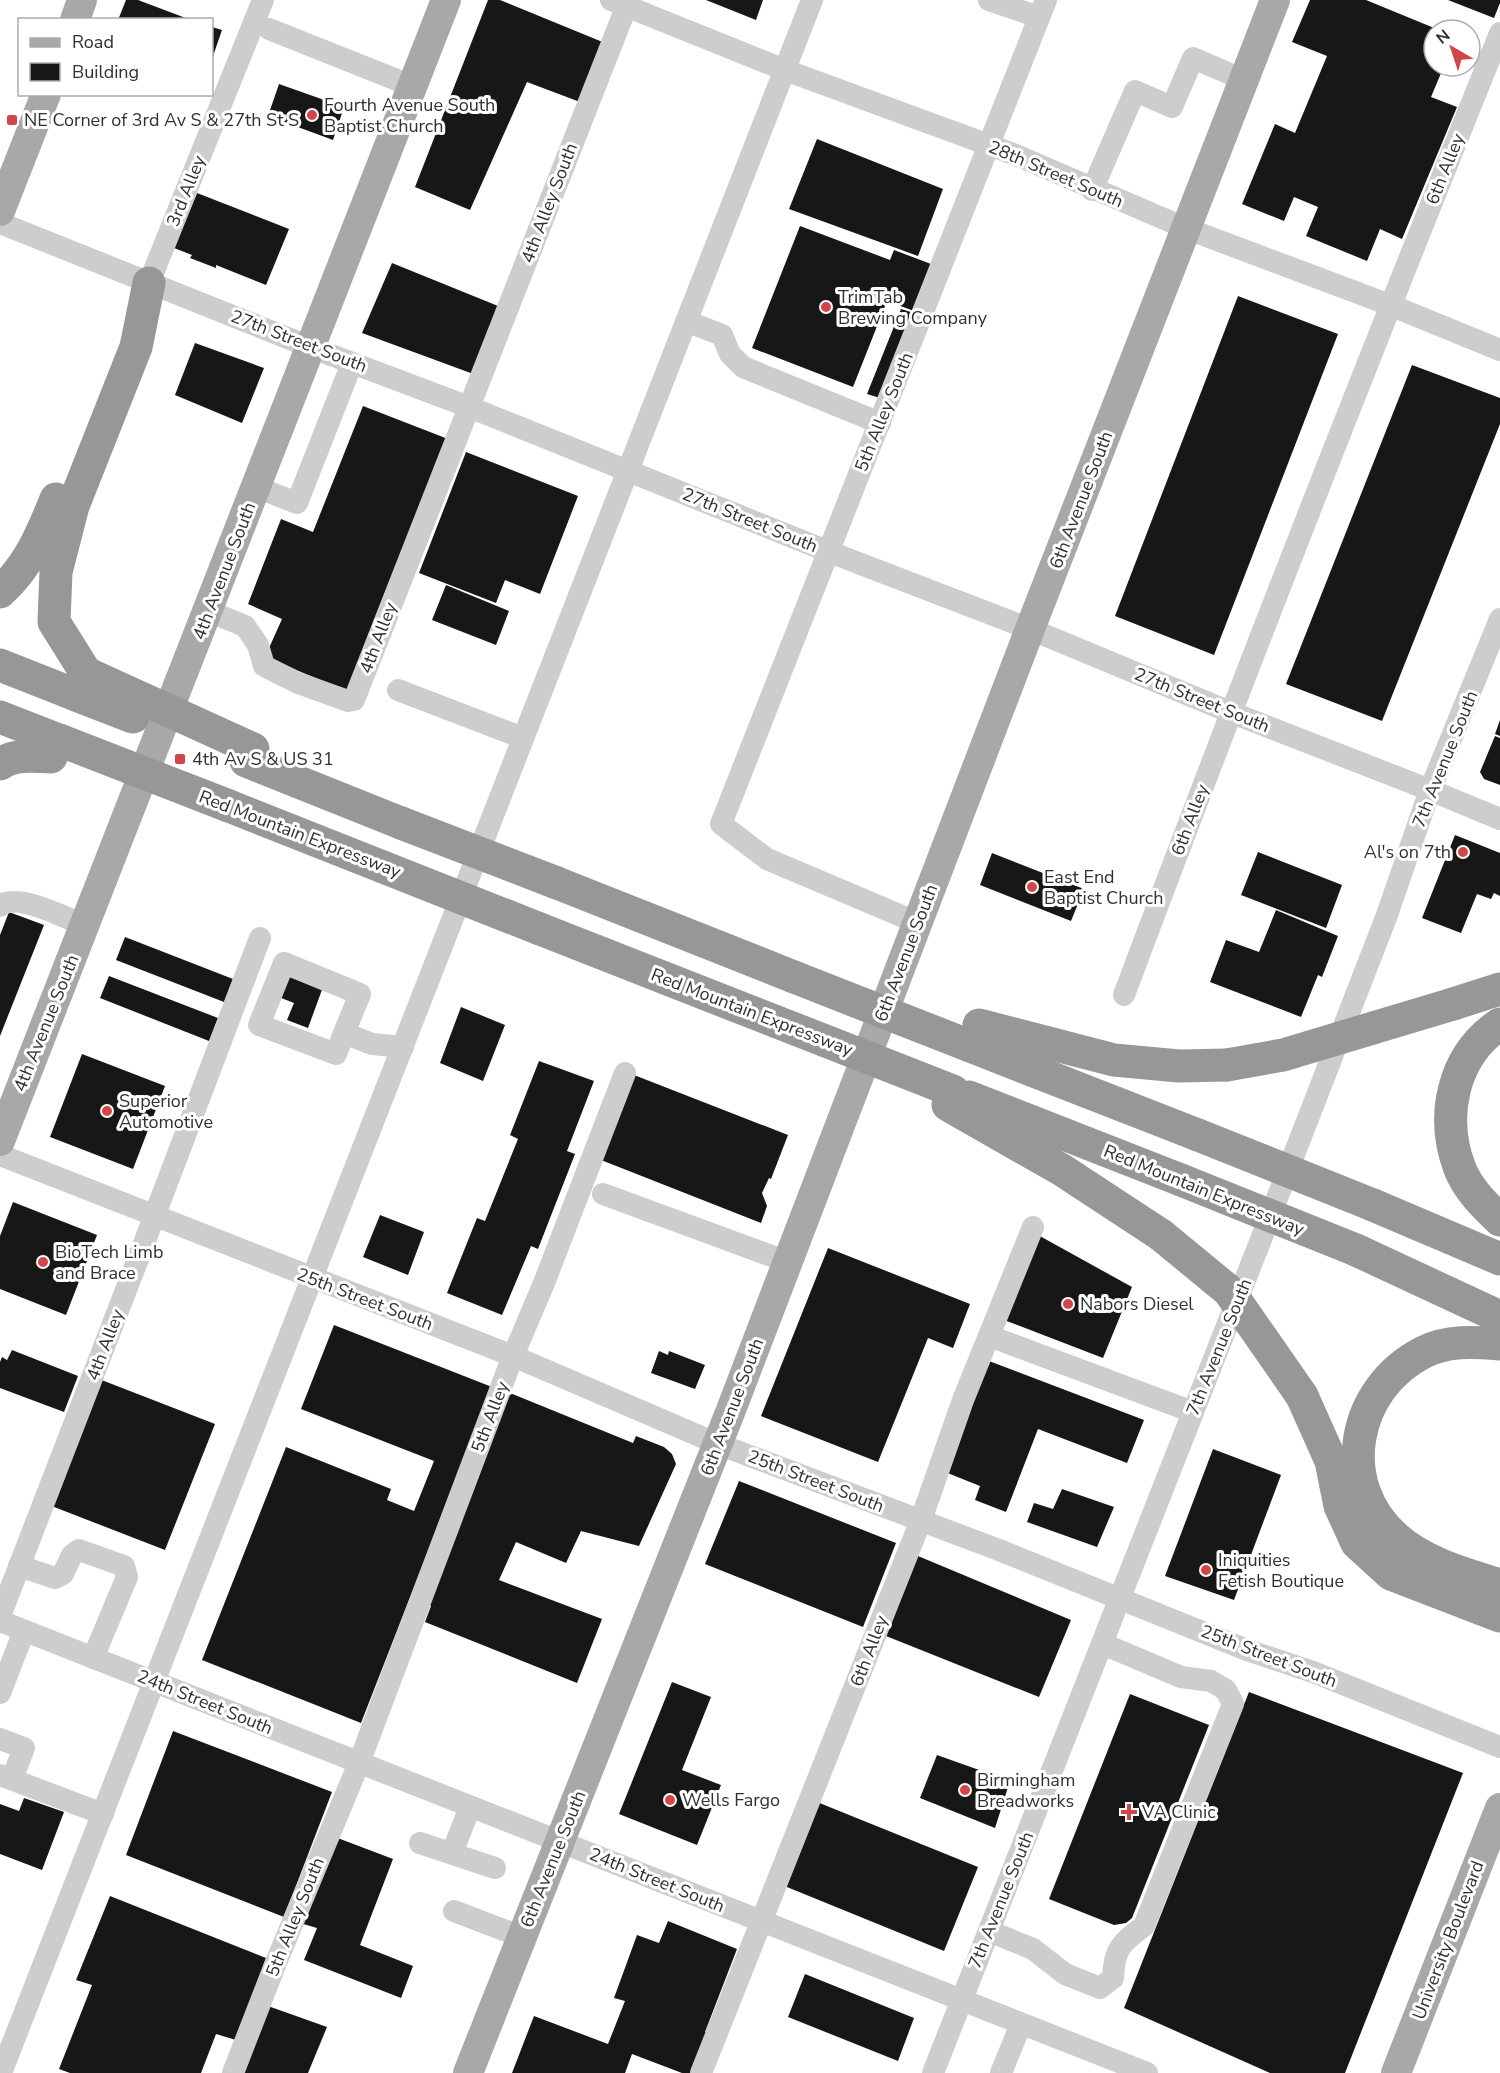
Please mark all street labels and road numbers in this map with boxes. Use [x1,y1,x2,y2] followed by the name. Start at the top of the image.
[1420,129,1470,208] street label: 6th Alley
[985,135,1127,213] street label: 28th Street South
[515,140,583,266] street label: 4th Alley South
[161,151,211,230] street label: 3rd Alley
[227,304,371,378] street label: 27th Street South
[849,349,919,475] street label: 5th Alley South
[1044,428,1118,572] street label: 6th Avenue South
[679,482,821,558] street label: 27th Street South
[187,499,261,643] street label: 4th Avenue South
[353,598,403,677] street label: 4th Alley
[1131,662,1273,738] street label: 27th Street South
[1407,687,1483,831] street label: 7th Avenue South
[1165,780,1215,859] street label: 6th Alley
[196,784,405,884] street label: Red Mountain Expressway
[869,881,943,1025] street label: 6th Avenue South
[8,951,84,1095] street label: 4th Avenue South
[648,962,857,1062] street label: Red Mountain Expressway
[1100,1139,1309,1242] street label: Red Mountain Expressway
[293,1262,437,1336] street label: 25th Street South
[1181,1275,1257,1419] street label: 7th Avenue South
[80,1305,130,1384] street label: 4th Alley
[695,1335,769,1479] street label: 6th Avenue South
[465,1377,515,1456] street label: 5th Alley
[744,1444,888,1518] street label: 25th Street South
[844,1611,894,1690] street label: 6th Alley
[1197,1619,1341,1693] street label: 25th Street South
[134,1664,276,1740] street label: 24th Street South
[515,1787,591,1931] street label: 6th Avenue South
[963,1828,1039,1972] street label: 7th Avenue South
[586,1842,728,1918] street label: 24th Street South
[260,1854,330,1980] street label: 5th Alley South
[1407,1857,1489,2023] street label: University Boulevard

